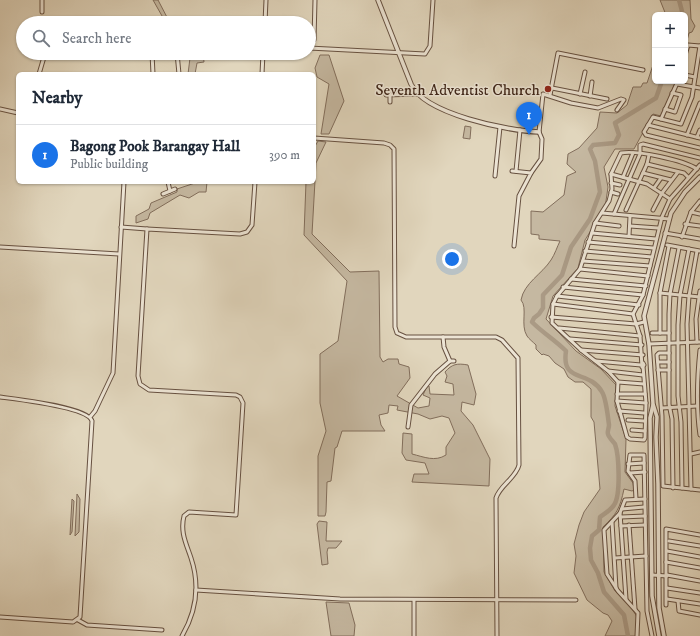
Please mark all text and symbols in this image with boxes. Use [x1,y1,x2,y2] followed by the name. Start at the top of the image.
[652,12,688,84] map controls
[652,12,688,48] button: +
[16,16,316,60] search box
[30,27,52,49] icon: search
[62,29,131,48] text: Search here
[652,48,688,84] button: −
[375,80,541,100] place label: Seventh Adventist Church
[543,84,553,94] marker: Seventh Adventist Church
[32,87,82,109] text: Nearby
[516,102,542,135] pin: 1
[70,137,240,156] text: Bagong Pook Barangay Hall
[43,147,47,163] text: 1
[269,147,300,163] text: 390 m
[70,156,148,172] text: Public building
[442,249,462,269] your location

